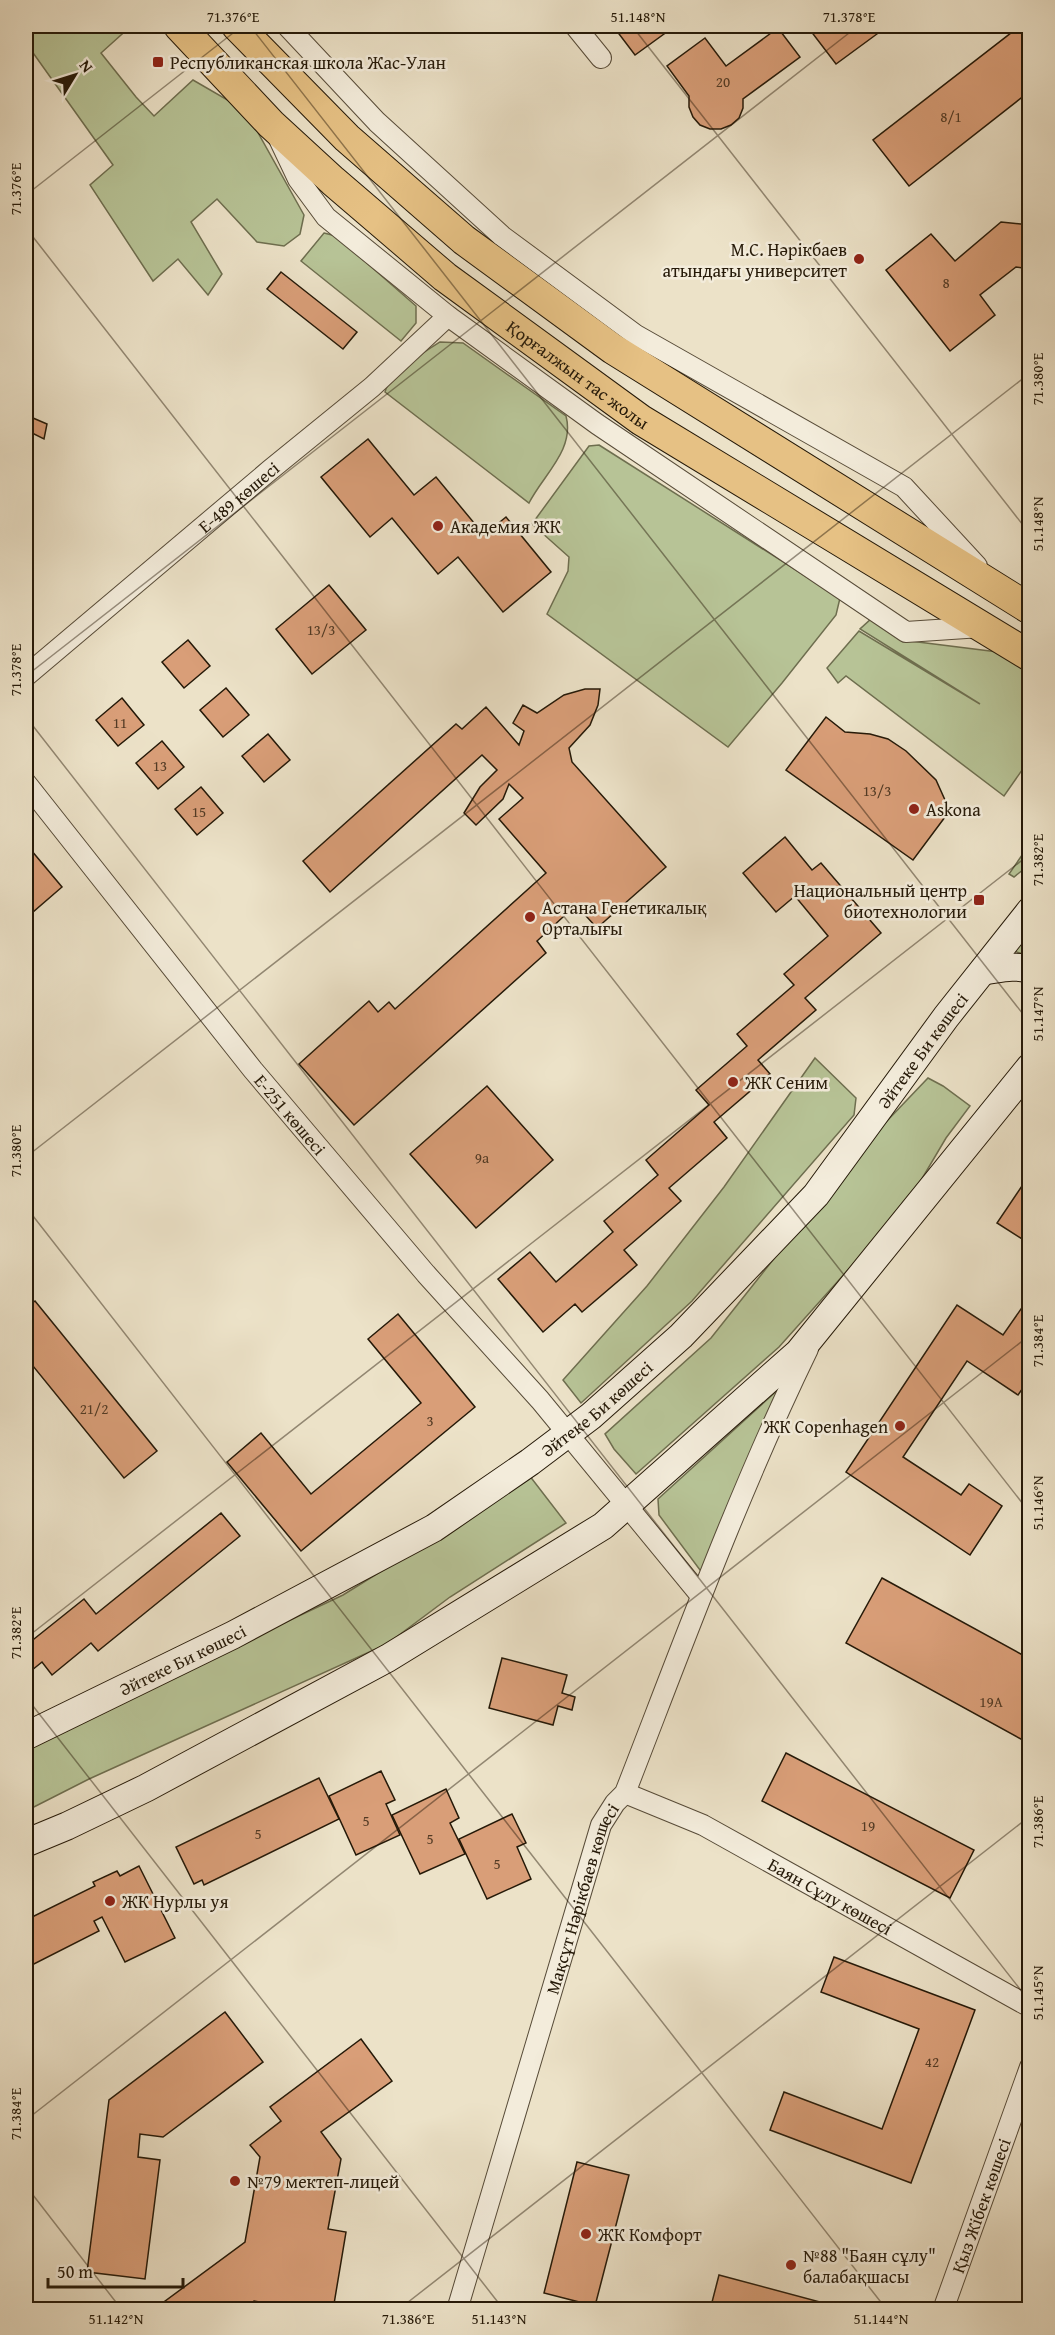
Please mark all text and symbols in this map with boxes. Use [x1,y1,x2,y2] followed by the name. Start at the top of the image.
[207,6,260,27] text: 71.376°E
[611,6,666,27] text: 51.148°N
[823,6,876,27] text: 71.378°E
[45,45,105,105] north arrow
[170,49,446,76] place label: Республиканская школа Жас-Улан
[74,54,100,78] text: N
[151,55,165,69] marker: Республиканская школа Жас-Улан
[716,71,730,92] house number: 20
[940,106,962,127] house number: 8/1
[5,162,26,215] text: 71.376°E
[662,236,847,284] place label: М.С. Нәрікбаев атындағы университет
[852,252,866,266] marker: М.С. Нәрікбаев атындағы университет
[942,272,950,293] house number: 8
[501,313,655,436] street label: Қорғалжын тас жолы
[1027,352,1048,405] text: 71.380°E
[192,454,285,539] street label: Е-489 көшесі
[1027,496,1048,551] text: 51.148°N
[450,513,561,540] place label: Академия ЖК
[431,519,445,533] marker: Академия ЖК
[307,619,335,640] house number: 13/3
[5,643,26,696] text: 71.378°E
[113,712,127,733] house number: 11
[153,755,167,776] house number: 13
[863,780,891,801] house number: 13/3
[926,796,981,823] place label: Askona
[192,801,206,822] house number: 15
[907,802,921,816] marker: Askona
[1027,833,1048,886] text: 71.382°E
[794,877,967,925] place label: Национальный центр биотехнологии
[972,893,986,907] marker: Национальный центр биотехнологии
[542,894,707,942] place label: Астана Генетикалық Орталығы
[523,910,537,924] marker: Астана Генетикалық Орталығы
[1027,986,1048,1041] text: 51.147°N
[870,987,974,1114] street label: Әйтеке Би көшесі
[248,1068,333,1161] street label: Е-251 көшесі
[744,1069,828,1096] place label: ЖК Сеним
[726,1075,740,1089] marker: ЖК Сеним
[5,1124,26,1177] text: 71.380°E
[475,1147,490,1168] house number: 9а
[1027,1314,1048,1367] text: 71.384°E
[535,1354,658,1463] street label: Әйтеке Би көшесі
[80,1398,108,1419] house number: 21/2
[426,1410,434,1431] house number: 3
[763,1413,888,1440] place label: ЖК Copenhagen
[893,1419,907,1433] marker: ЖК Copenhagen
[1027,1475,1048,1530] text: 51.146°N
[5,1606,26,1659] text: 71.382°E
[114,1617,251,1702] street label: Әйтеке Би көшесі
[979,1691,1003,1712] house number: 19А
[1027,1795,1048,1848] text: 71.386°E
[538,1798,625,1997] street label: Мақсұт Нәрікбаев көшесі
[362,1810,370,1831] house number: 5
[861,1815,875,1836] house number: 19
[254,1823,262,1844] house number: 5
[426,1828,434,1849] house number: 5
[763,1850,897,1941] street label: Баян Сұлу көшесі
[493,1853,501,1874] house number: 5
[121,1888,229,1915] place label: ЖК Нурлы уя
[103,1894,117,1908] marker: ЖК Нурлы уя
[1027,1965,1048,2020] text: 51.145°N
[925,2051,939,2072] house number: 42
[5,2087,26,2140] text: 71.384°E
[944,2134,1017,2277] street label: Қыз Жібек көшесі
[247,2168,400,2195] place label: №79 мектеп-лицей
[228,2174,242,2188] marker: №79 мектеп-лицей
[597,2221,702,2248] place label: ЖК Комфорт
[579,2227,593,2241] marker: ЖК Комфорт
[803,2242,936,2290] place label: №88 "Баян сұлу" балабақшасы
[48,2251,183,2289] scale bar
[57,2258,93,2285] text: 50 m
[784,2258,798,2272] marker: №88 "Баян сұлу" балабақшасы
[89,2308,144,2329] text: 51.142°N
[382,2308,435,2329] text: 71.386°E
[472,2308,527,2329] text: 51.143°N
[854,2308,909,2329] text: 51.144°N

